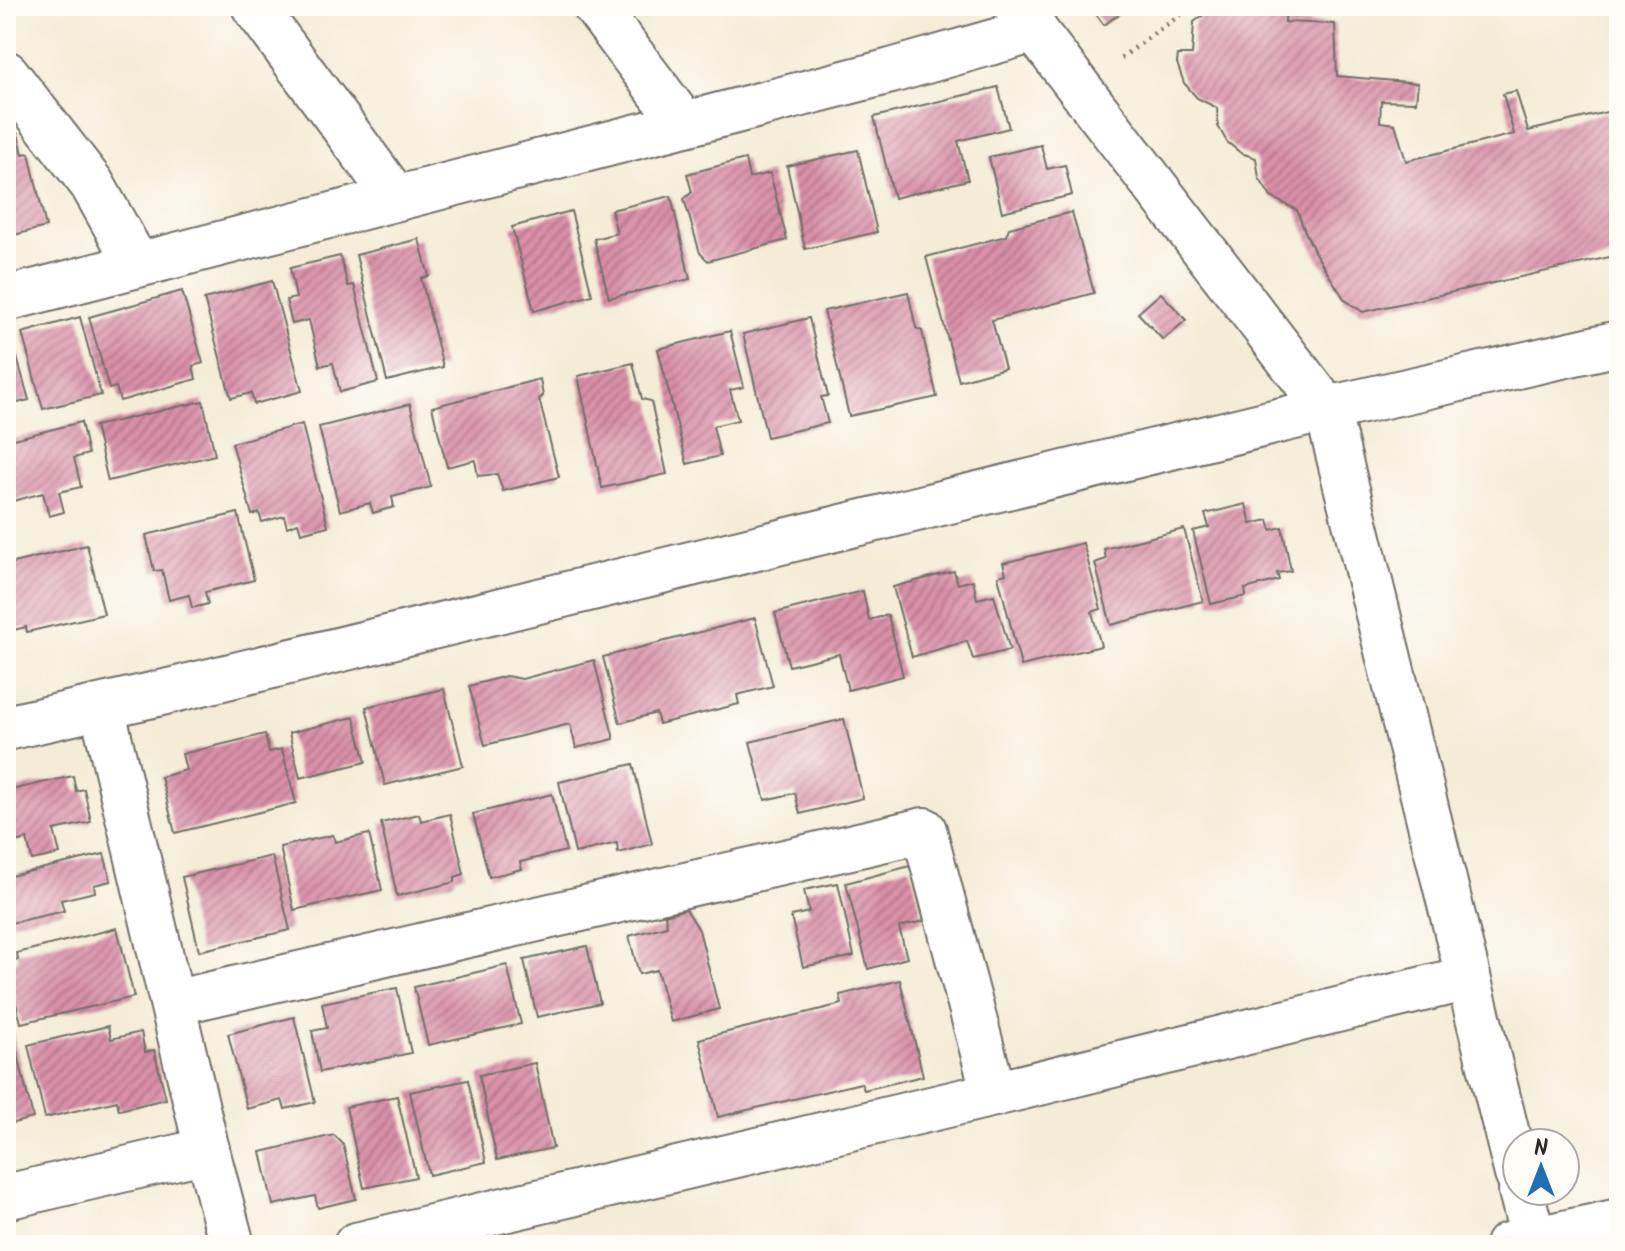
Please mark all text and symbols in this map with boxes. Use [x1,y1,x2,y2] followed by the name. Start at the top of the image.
[1501,1127,1581,1207] north arrow
[1534,1132,1548,1167] text: N

